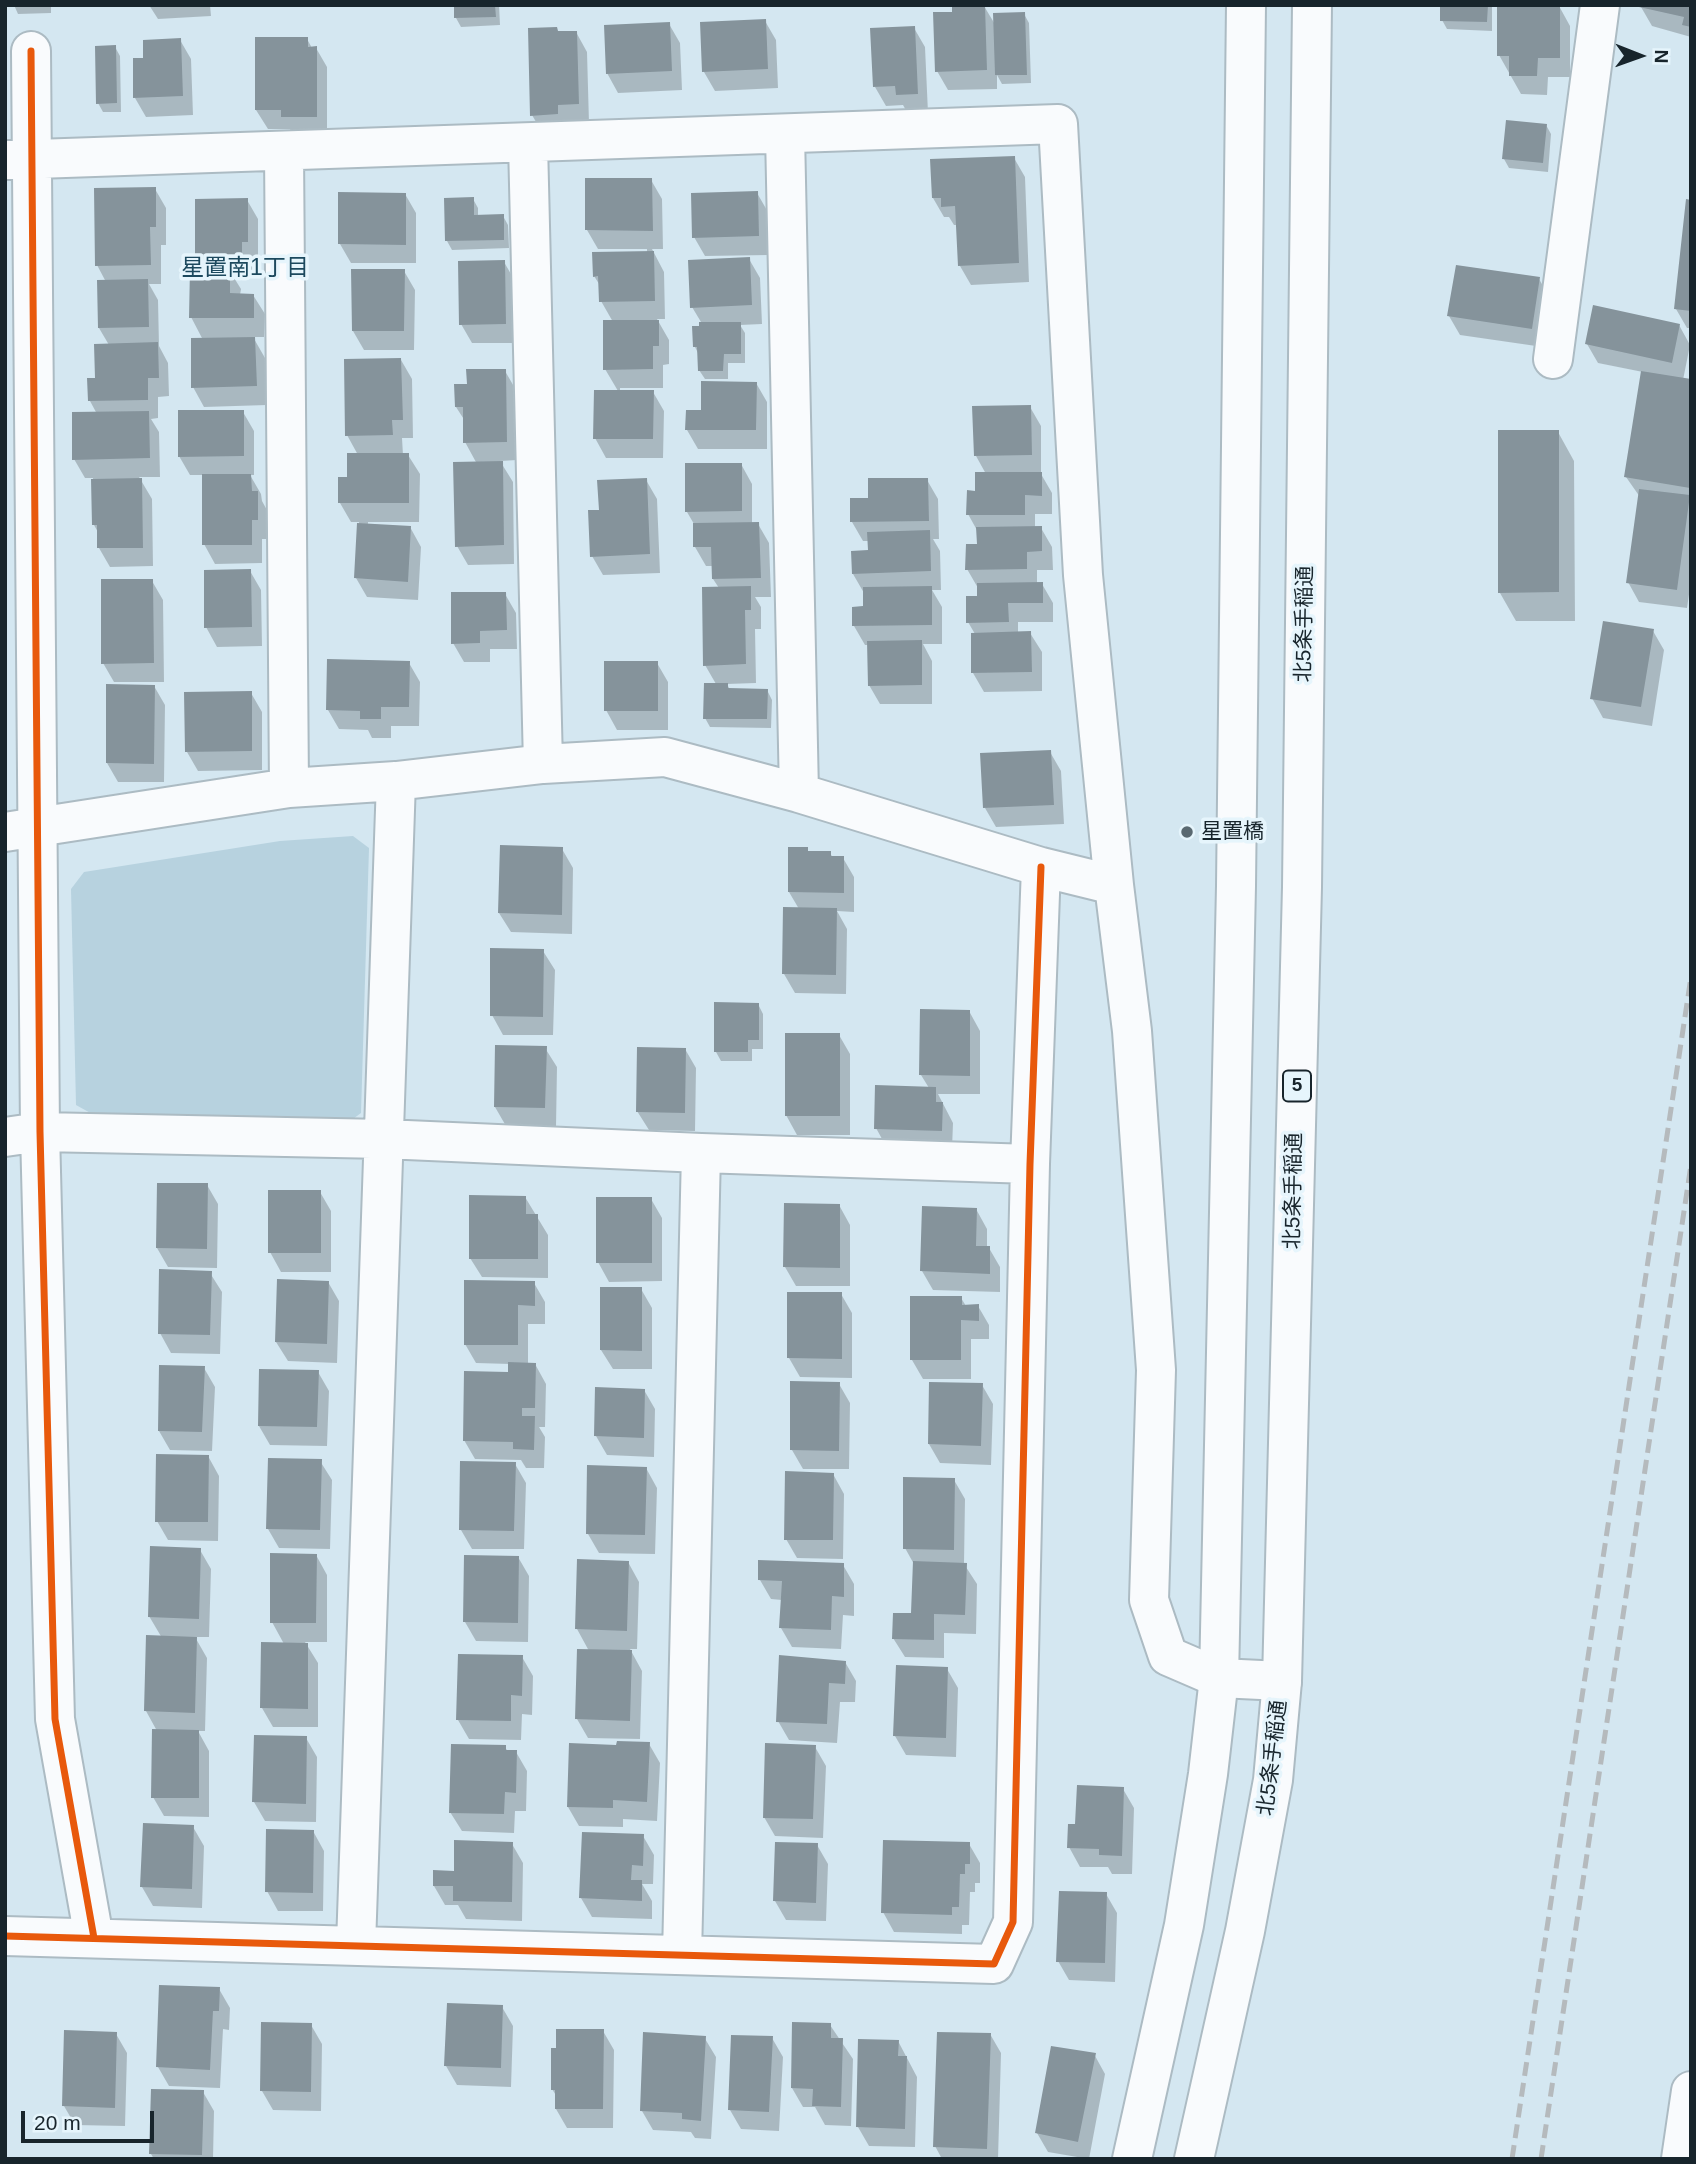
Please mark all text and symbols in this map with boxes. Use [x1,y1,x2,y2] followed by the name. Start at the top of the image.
[1605,21,1675,91] north arrow
[1651,49,1672,63] text: N
[181,255,309,283] district label: 星置南1丁目
[1291,565,1319,683] street label: 北5条手稲通
[1201,819,1264,845] place label: 星置橋
[1179,824,1195,840] marker: 星置橋
[1283,1070,1311,1102] road number: 5
[1280,1132,1308,1250] street label: 北5条手稲通
[1253,1699,1293,1817] street label: 北5条手稲通
[24,2098,158,2142] scale bar
[34,2111,81,2134] text: 20 m

